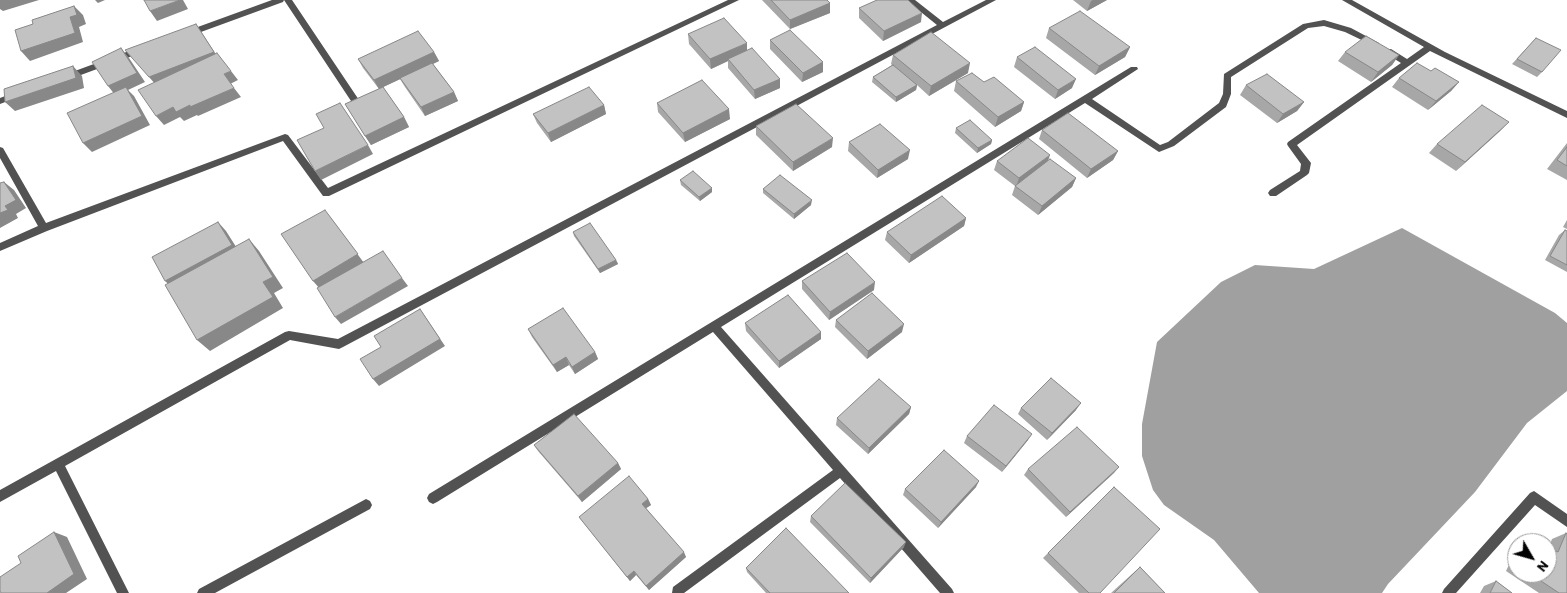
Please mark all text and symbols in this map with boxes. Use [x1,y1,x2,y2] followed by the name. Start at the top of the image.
[1507,533,1557,583] north arrow
[1534,558,1553,576] text: N

